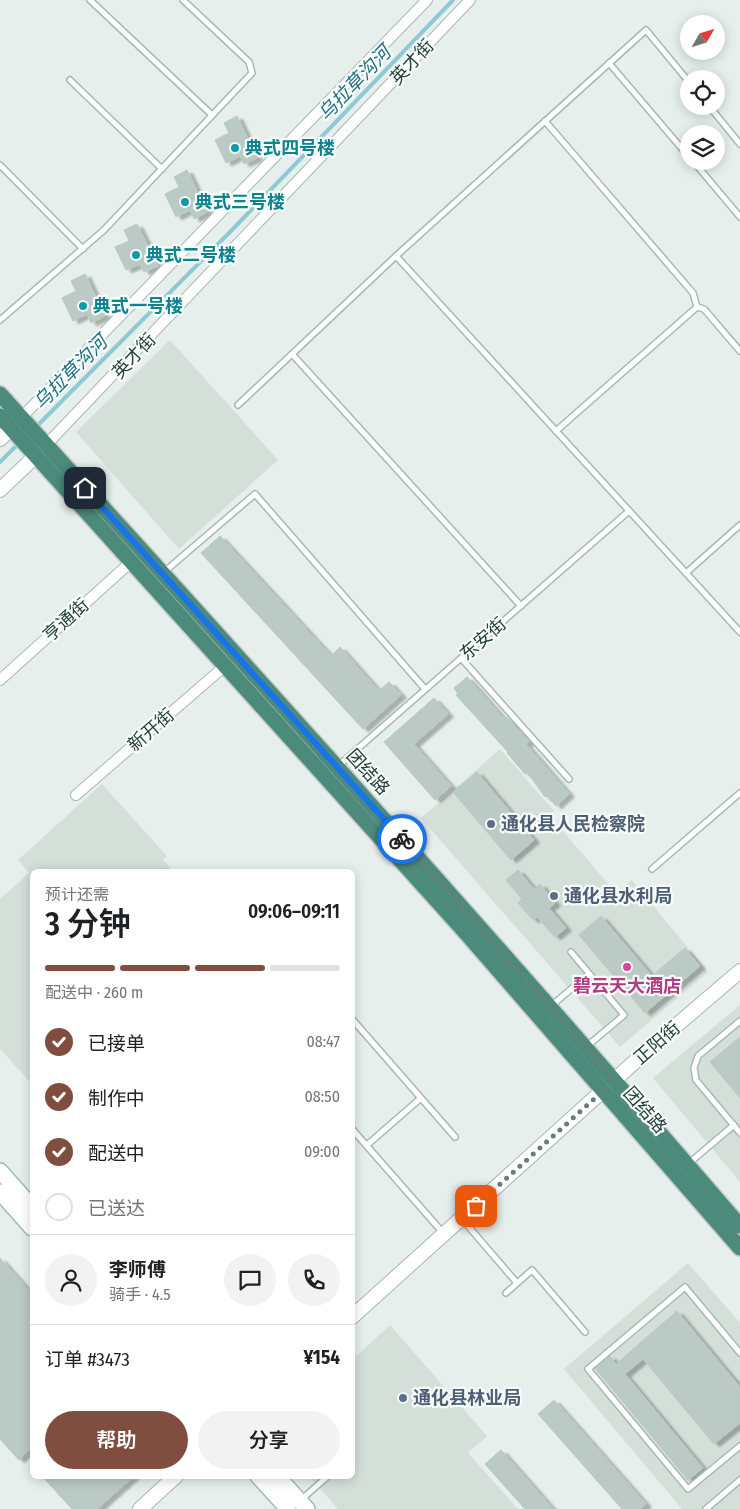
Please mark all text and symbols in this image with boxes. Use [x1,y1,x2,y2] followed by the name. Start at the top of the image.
[680,15,725,60] north arrow
[680,15,725,170] map controls
[386,35,438,89] street label: 英才街
[313,38,398,126] water label: 乌拉草沟河
[680,70,725,115] button: locate
[680,125,725,170] button: layers
[245,137,335,159] place label: 典式四号楼
[229,142,241,154] marker: 典式四号楼
[195,191,285,213] place label: 典式三号楼
[179,196,191,208] marker: 典式三号楼
[146,244,236,266] place label: 典式二号楼
[130,249,142,261] marker: 典式二号楼
[93,295,183,317] place label: 典式一号楼
[77,300,89,312] marker: 典式一号楼
[29,328,115,414] water label: 乌拉草沟河
[108,329,160,383] street label: 英才街
[64,467,106,509] pin
[71,474,99,502] icon: home
[39,594,93,646] street label: 亨通街
[455,613,511,665] street label: 东安街
[123,704,179,756] street label: 新开街
[342,745,394,799] street label: 团结路
[501,813,645,835] place label: 通化县人民检察院
[377,814,427,864] courier
[485,818,497,830] marker: 通化县人民检察院
[388,825,416,853] icon: bike
[45,885,109,904] text: 预计还需
[564,885,672,907] place label: 通化县水利局
[548,890,560,902] marker: 通化县水利局
[248,900,340,923] text: 09:06–09:11
[45,905,131,943] text: 3 分钟
[621,961,633,973] marker: 碧云天大酒店
[573,975,681,997] place label: 碧云天大酒店
[45,983,143,1002] text: 配送中 · 260 m
[629,1017,685,1069] street label: 正阳街
[45,1028,73,1056] icon: check
[88,1032,145,1055] text: 已接单
[306,1032,340,1051] text: 08:47
[619,1082,671,1138] street label: 团结路
[45,1083,73,1111] icon: check
[88,1087,145,1110] text: 制作中
[305,1087,340,1106] text: 08:50
[45,1138,73,1166] icon: check
[88,1142,145,1165] text: 配送中
[304,1142,340,1161] text: 09:00
[455,1185,497,1227] pin
[462,1192,490,1220] icon: bag
[88,1197,145,1220] text: 已送达
[45,1254,97,1306] button: person
[224,1254,276,1306] button: chat
[288,1254,340,1306] button: phone
[109,1258,166,1281] text: 李师傅
[109,1285,171,1304] text: 骑手 · 4.5
[304,1346,340,1369] text: ¥154
[45,1348,130,1371] text: 订单 #3473
[413,1387,521,1409] place label: 通化县林业局
[397,1392,409,1404] marker: 通化县林业局
[45,1411,188,1469] button: 帮助
[198,1411,340,1469] button: 分享

